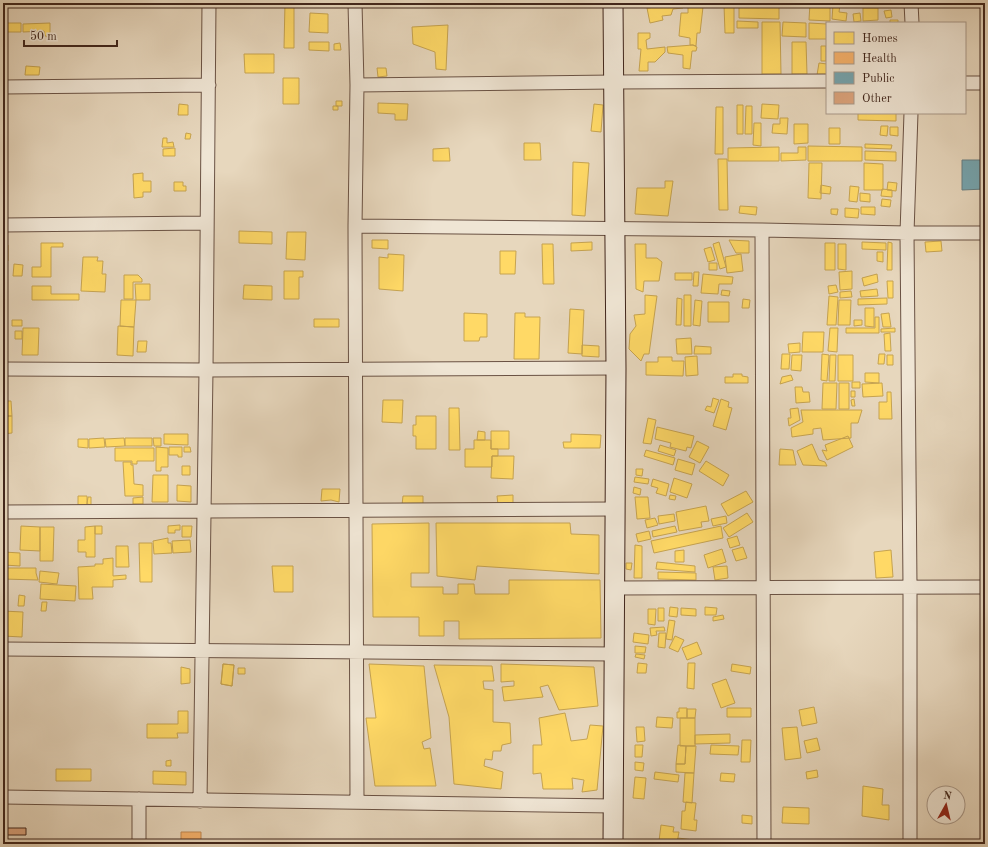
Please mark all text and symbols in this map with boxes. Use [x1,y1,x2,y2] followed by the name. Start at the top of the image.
[24,22,117,48] scale bar
[826,22,966,114] legend
[30,30,57,43] text: 50 m
[862,33,898,45] text: Homes
[862,53,897,65] text: Health
[862,73,894,85] text: Public
[862,93,892,105] text: Other
[926,785,966,825] north arrow
[942,791,953,803] text: N

